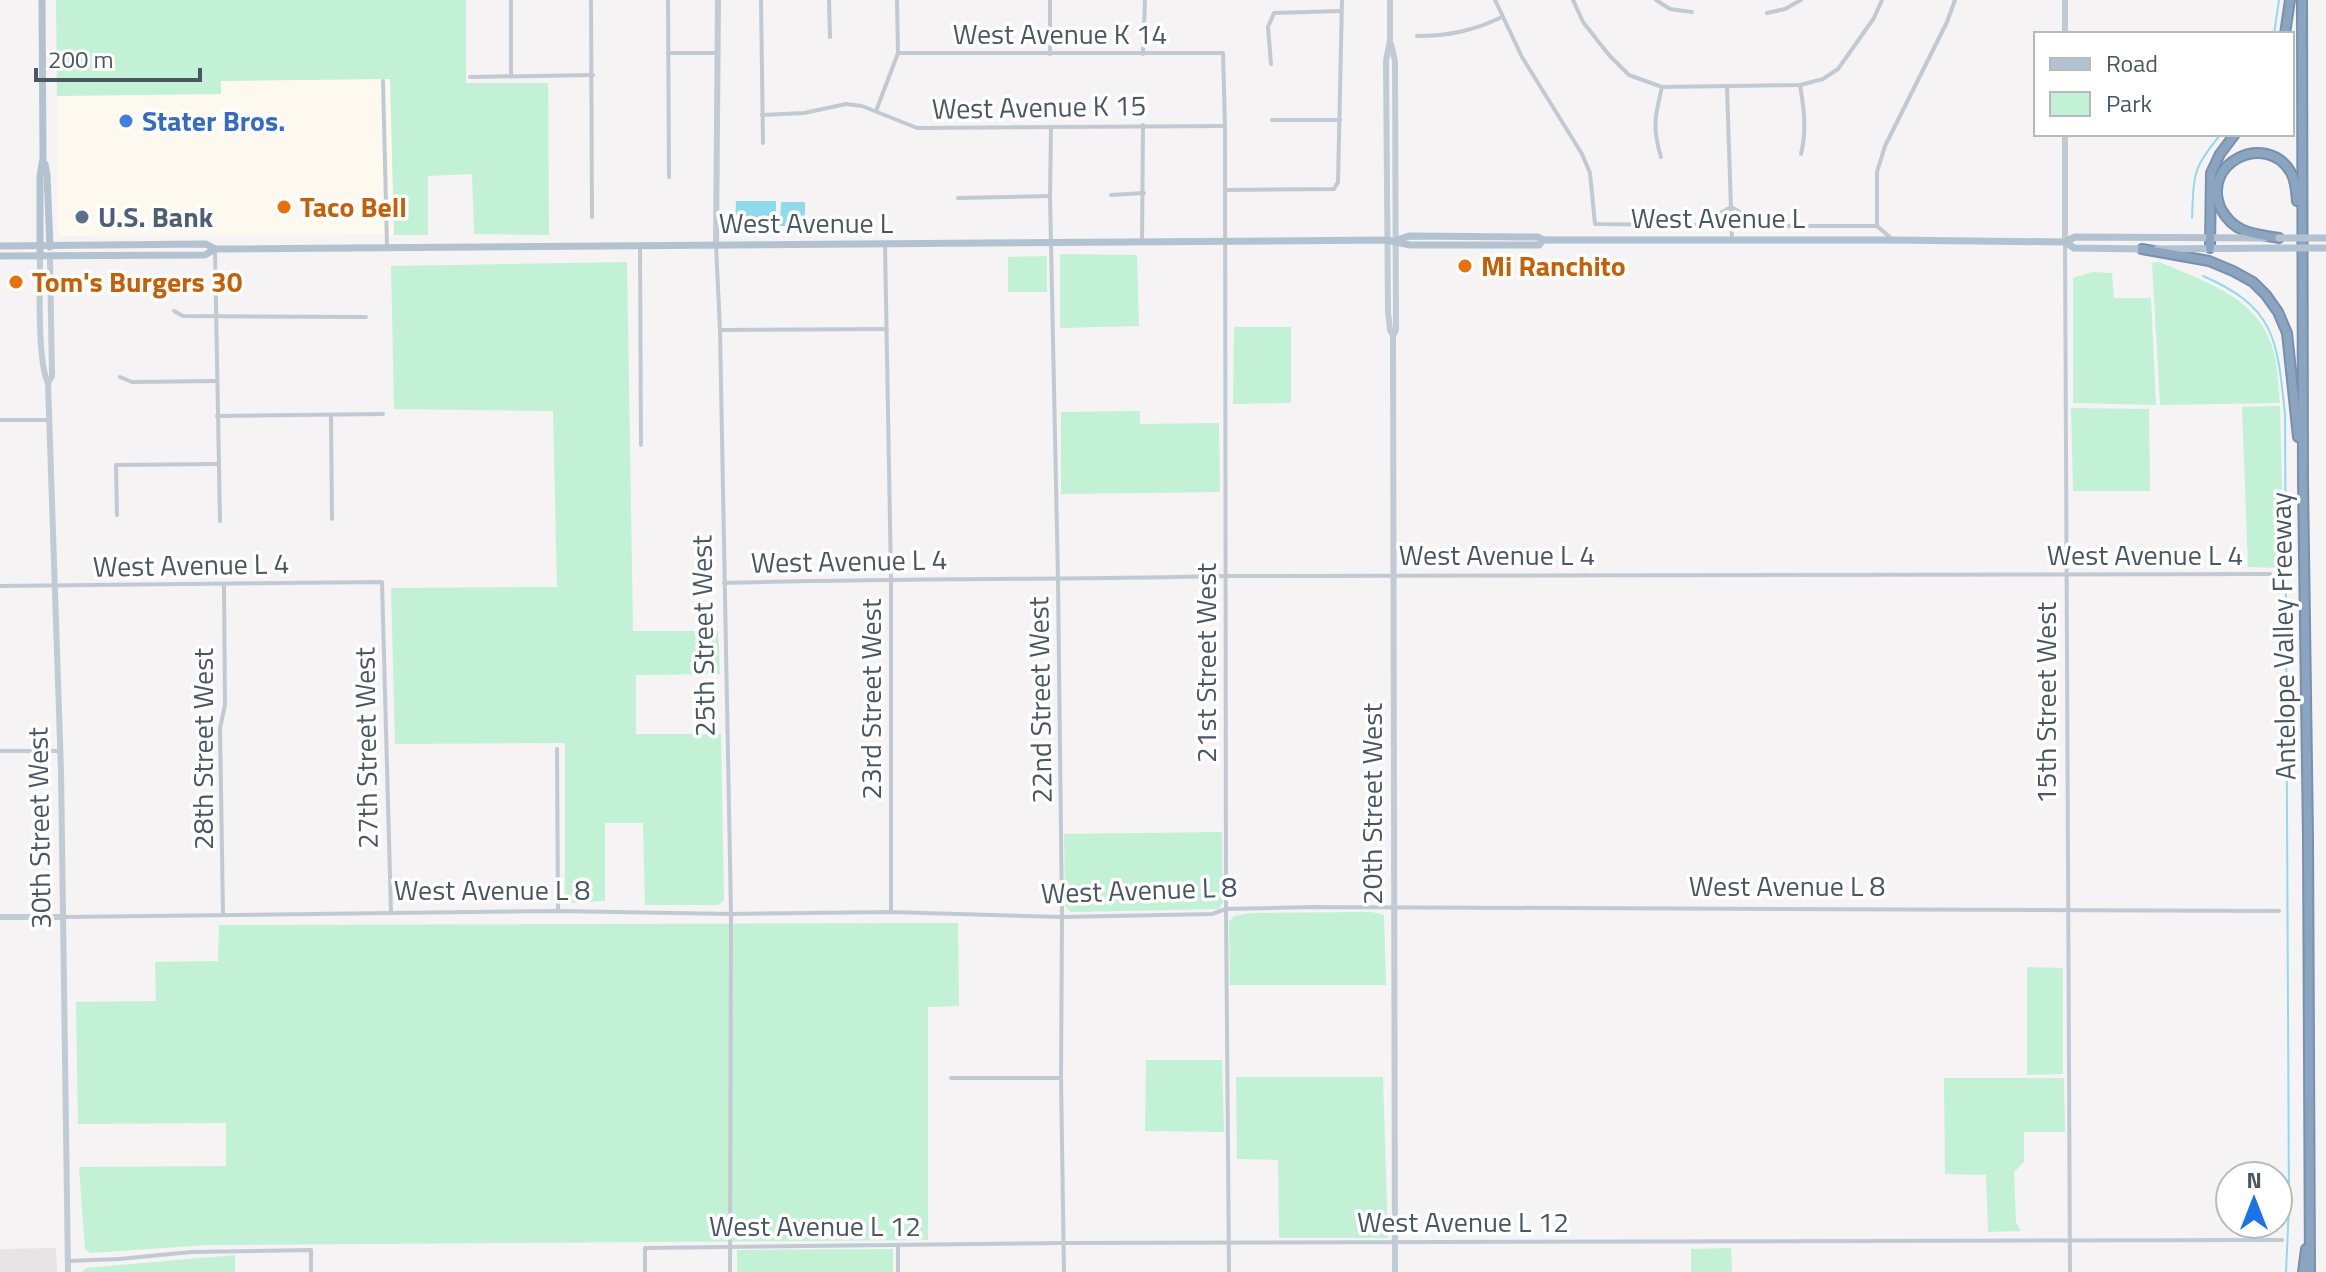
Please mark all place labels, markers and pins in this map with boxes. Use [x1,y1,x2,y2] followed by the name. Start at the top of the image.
[142,99,285,142] place label: Stater Bros.
[117,112,135,130] marker: Stater Bros.
[300,185,407,228] place label: Taco Bell
[98,195,214,238] place label: U.S. Bank
[275,198,293,216] marker: Taco Bell
[73,208,91,226] marker: U.S. Bank
[1481,244,1626,287] place label: Mi Ranchito
[1456,257,1474,275] marker: Mi Ranchito
[32,260,243,303] place label: Tom's Burgers 30
[7,273,25,291] marker: Tom's Burgers 30

